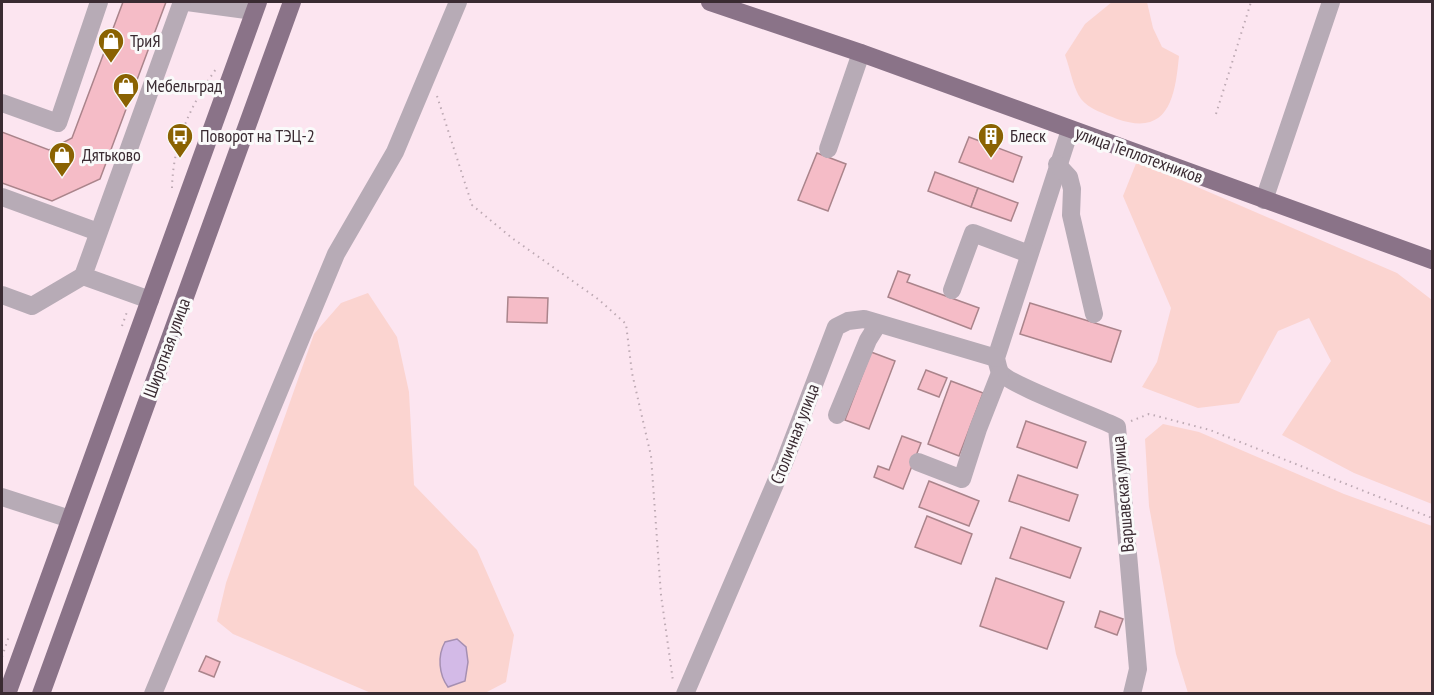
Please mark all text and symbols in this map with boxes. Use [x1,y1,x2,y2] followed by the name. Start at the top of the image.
[96,26,126,64] shop icon: ТриЯ
[130,29,160,52] place label: ТриЯ
[111,71,141,109] shop icon: Мебельград
[146,74,222,97] place label: Мебельград
[165,121,195,159] bus stop icon: Поворот на ТЭЦ-2
[976,121,1006,159] building icon: Блеск
[1072,121,1206,188] street label: улица Теплотехников
[200,124,315,147] place label: Поворот на ТЭЦ-2
[1010,124,1046,147] place label: Блеск
[47,140,77,178] shop icon: Дятьково
[82,143,141,166] place label: Дятьково
[138,295,195,401] street label: Широтная улица
[765,380,824,487] street label: Столичная улица
[1106,435,1139,553] street label: Варшавская улица

